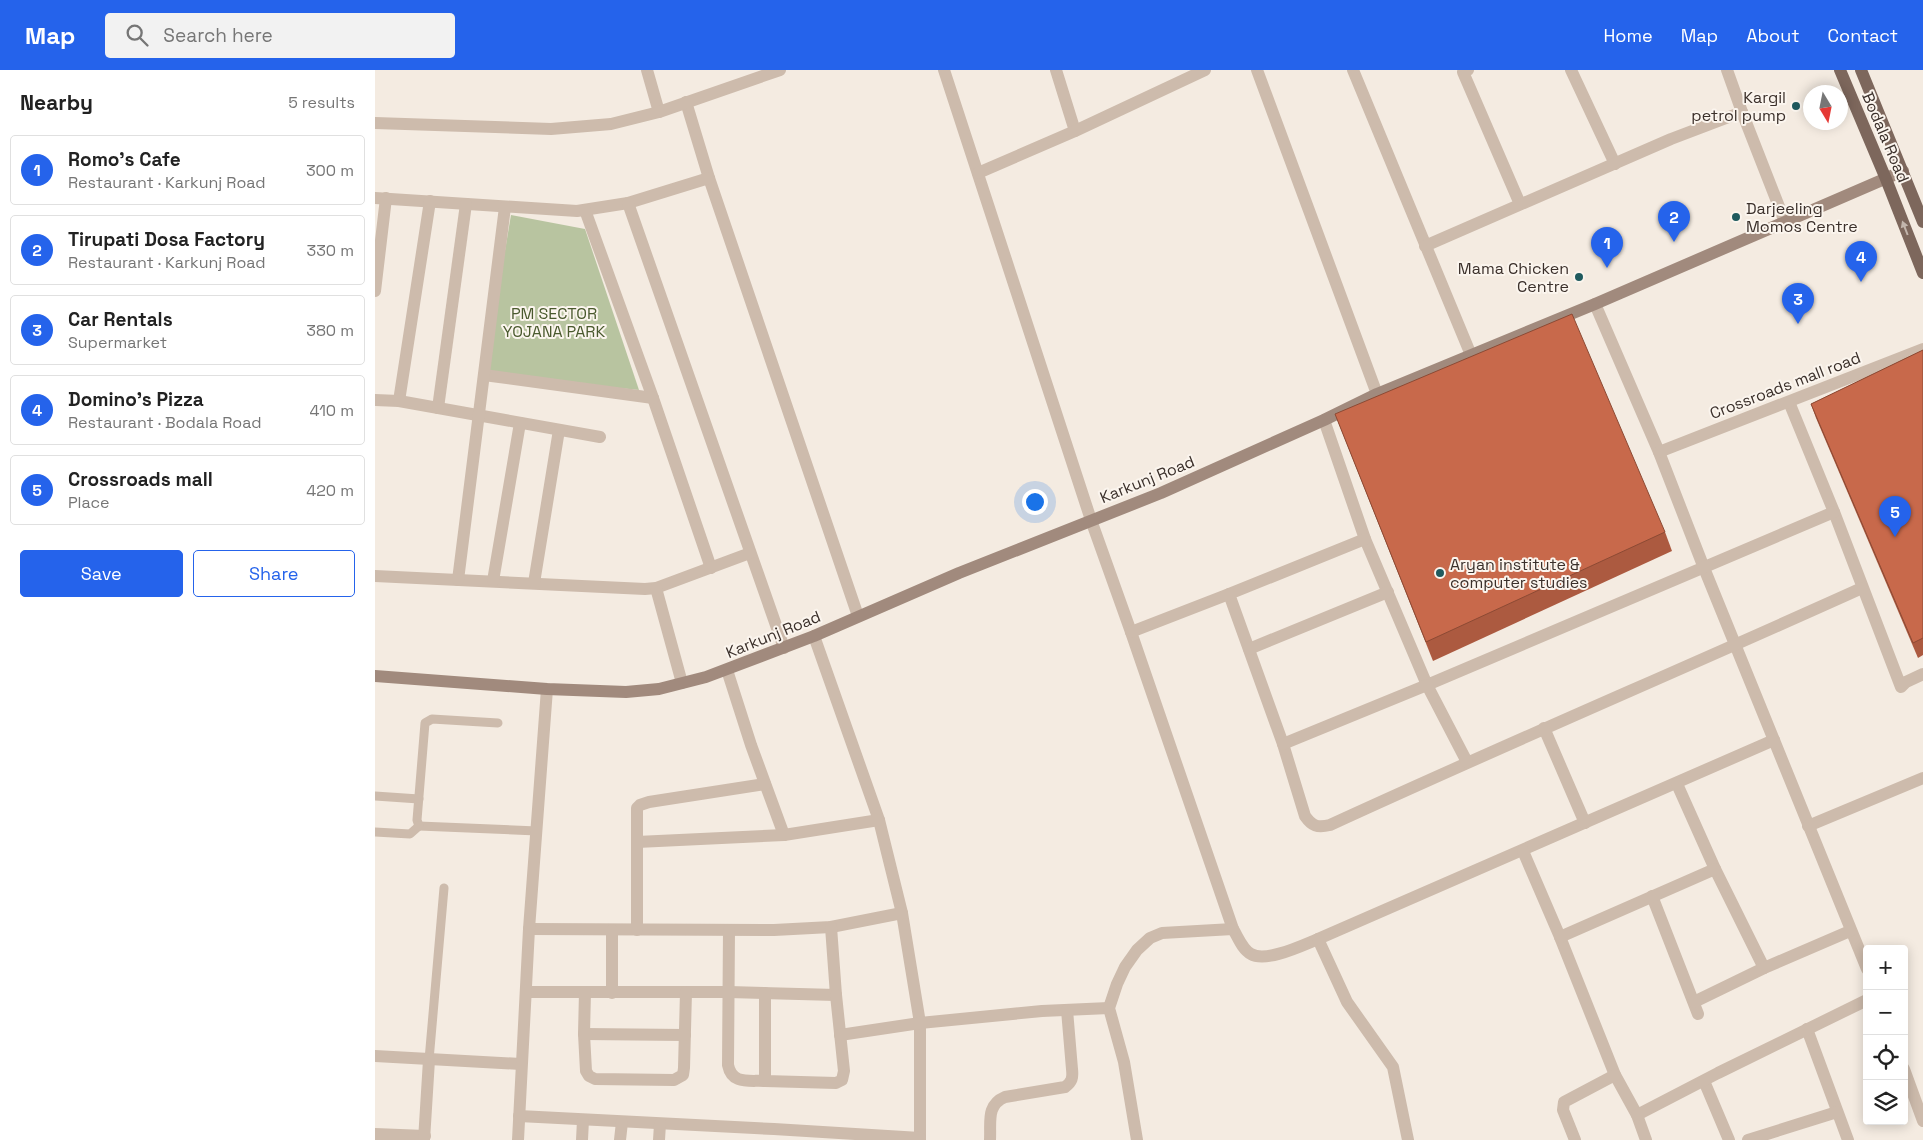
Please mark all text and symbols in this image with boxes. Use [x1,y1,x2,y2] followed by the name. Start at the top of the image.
[105,13,455,58] search box
[25,20,75,51] text: Map
[123,21,151,49] icon: search
[163,23,273,48] text: Search here
[1604,24,1653,47] text: Home
[1681,24,1718,47] text: Map
[1746,24,1800,47] text: About
[1828,24,1898,47] text: Contact
[1803,85,1848,130] north arrow
[1691,87,1786,126] place label: Kargil petrol pump
[20,89,93,116] text: Nearby
[1857,89,1914,186] street label: Bodala Road
[288,92,355,113] text: 5 results
[1790,100,1802,112] marker: Kargil petrol pump
[68,147,181,172] text: Romo's Cafe
[33,160,41,181] text: 1
[306,160,354,181] text: 300 m
[68,172,266,193] text: Restaurant · Karkunj Road
[1746,198,1858,237] place label: Darjeeling Momos Centre
[1658,201,1690,242] pin: 2
[1730,211,1742,223] marker: Darjeeling Momos Centre
[1901,220,1909,235] one-way arrow
[68,227,265,252] text: Tirupati Dosa Factory
[1591,227,1623,268] pin: 1
[32,240,42,261] text: 2
[307,240,354,261] text: 330 m
[1845,241,1877,282] pin: 4
[68,252,266,273] text: Restaurant · Karkunj Road
[1458,258,1569,297] place label: Mama Chicken Centre
[1573,271,1585,283] marker: Mama Chicken Centre
[1782,283,1814,324] pin: 3
[503,303,605,342] park label: PM SECTOR YOJANA PARK
[68,307,173,332] text: Car Rentals
[32,320,42,341] text: 3
[306,320,354,341] text: 380 m
[68,332,167,353] text: Supermarket
[1707,347,1864,424] street label: Crossroads mall road
[68,387,204,412] text: Domino's Pizza
[32,400,42,421] text: 4
[310,400,354,421] text: 410 m
[68,412,262,433] text: Restaurant · Bodala Road
[1097,451,1198,508] street label: Karkunj Road
[68,467,213,492] text: Crossroads mall
[32,480,42,501] text: 5
[306,480,354,501] text: 420 m
[1022,489,1048,515] your location
[68,492,110,513] text: Place
[1879,496,1911,537] pin: 5
[20,550,183,597] button: Save
[193,550,355,597] button: Share
[1450,554,1588,593] place label: Aryan institute & computer studies
[1434,567,1446,579] marker: Aryan institute & computer studies
[723,606,824,663] street label: Karkunj Road
[1863,945,1908,1125] map controls
[1863,945,1908,990] button: +
[1863,990,1908,1035] button: −
[1863,1035,1908,1080] button: locate
[1863,1080,1908,1125] button: layers

